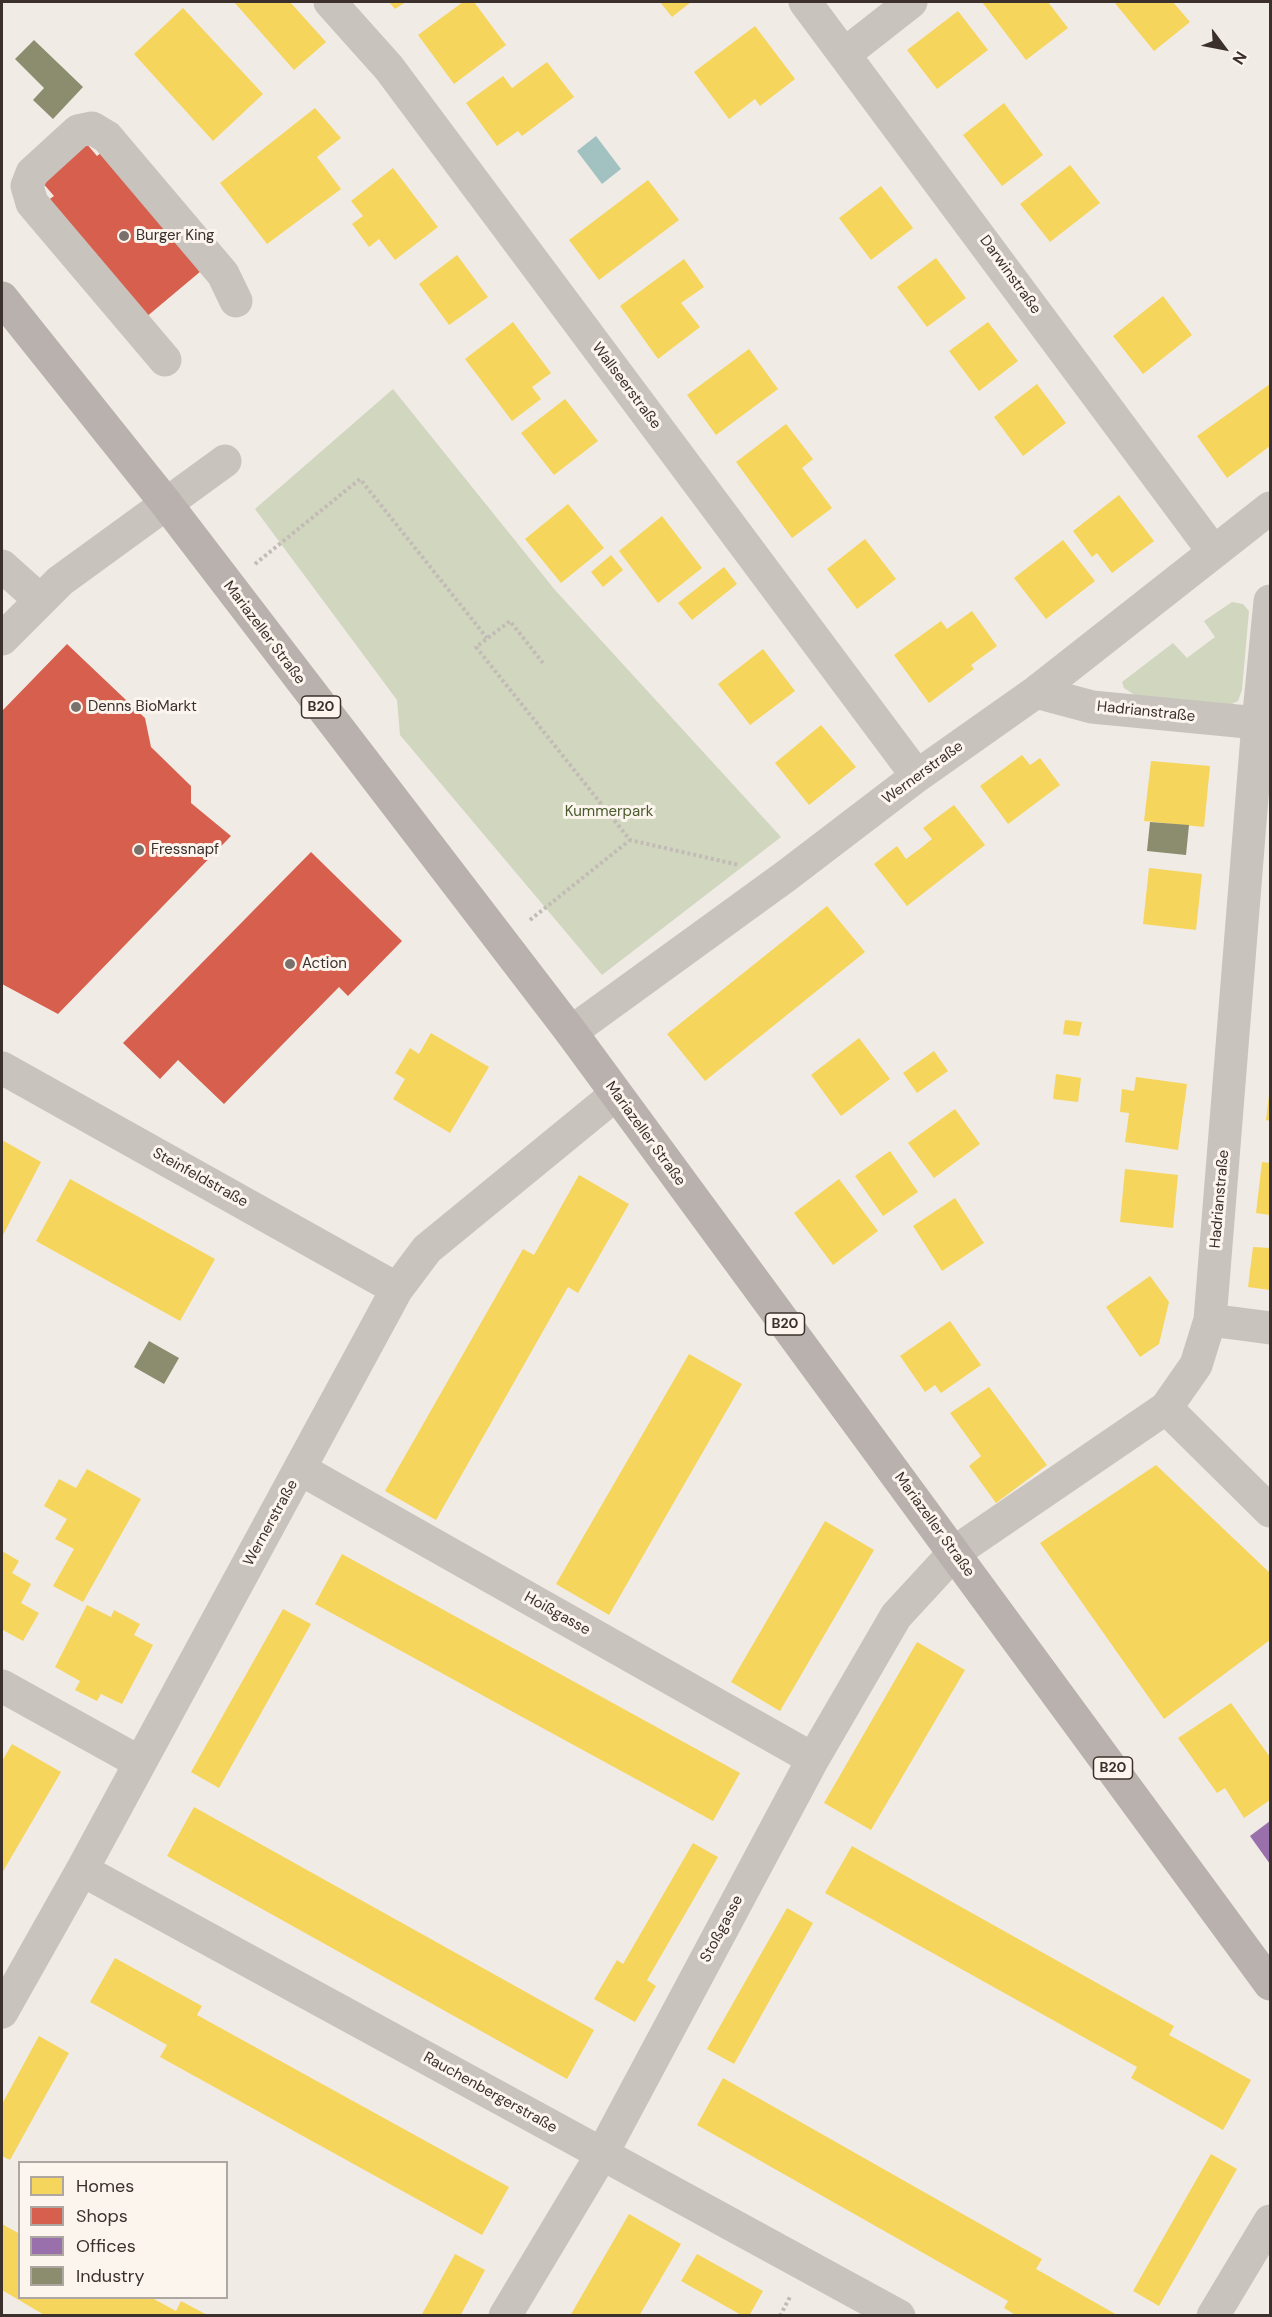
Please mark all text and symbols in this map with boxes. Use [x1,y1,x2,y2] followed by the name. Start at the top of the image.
[1194,18,1254,78] north arrow
[1228,47,1252,68] text: N
[136,227,214,245] place label: Burger King
[117,229,131,243] marker: Burger King
[975,232,1045,318] street label: Darwinstraße
[588,339,664,433] street label: Wallseerstraße
[219,578,309,688] street label: Mariazeller Straße
[302,696,340,718] road number: B20
[88,698,197,716] place label: Denns BioMarkt
[1096,698,1196,726] street label: Hadrianstraße
[69,700,83,714] marker: Denns BioMarkt
[879,738,967,808] street label: Wernerstraße
[565,803,653,821] park label: Kummerpark
[151,841,219,859] place label: Fressnapf
[132,843,146,857] marker: Fressnapf
[302,955,347,973] place label: Action
[283,957,297,971] marker: Action
[601,1078,689,1190] street label: Mariazeller Straße
[149,1144,251,1212] street label: Steinfeldstraße
[1207,1149,1233,1249] street label: Hadrianstraße
[766,1313,804,1335] road number: B20
[890,1469,978,1581] street label: Mariazeller Straße
[240,1477,302,1569] street label: Wernerstraße
[521,1589,593,1639] street label: Hoißgasse
[1094,1757,1132,1779] road number: B20
[697,1892,747,1966] street label: Stoßgasse
[420,2049,560,2137] street label: Rauchenbergerstraße
[18,2161,228,2299] legend
[76,2174,134,2198] text: Homes
[76,2204,128,2228] text: Shops
[76,2234,136,2258] text: Offices
[76,2264,145,2288] text: Industry

